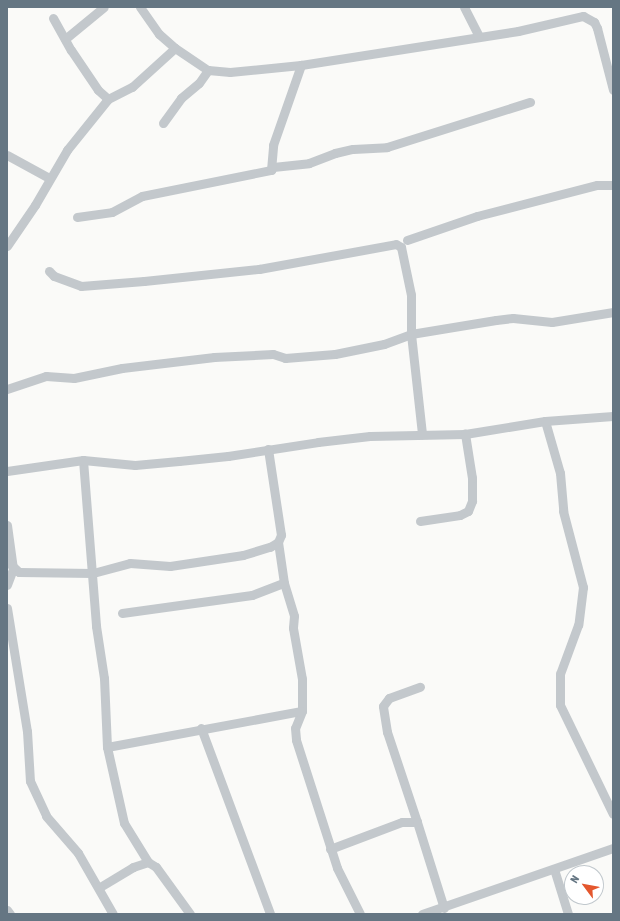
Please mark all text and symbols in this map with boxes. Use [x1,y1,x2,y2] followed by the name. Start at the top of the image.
[564,865,604,905] north arrow
[568,873,581,885] text: N

